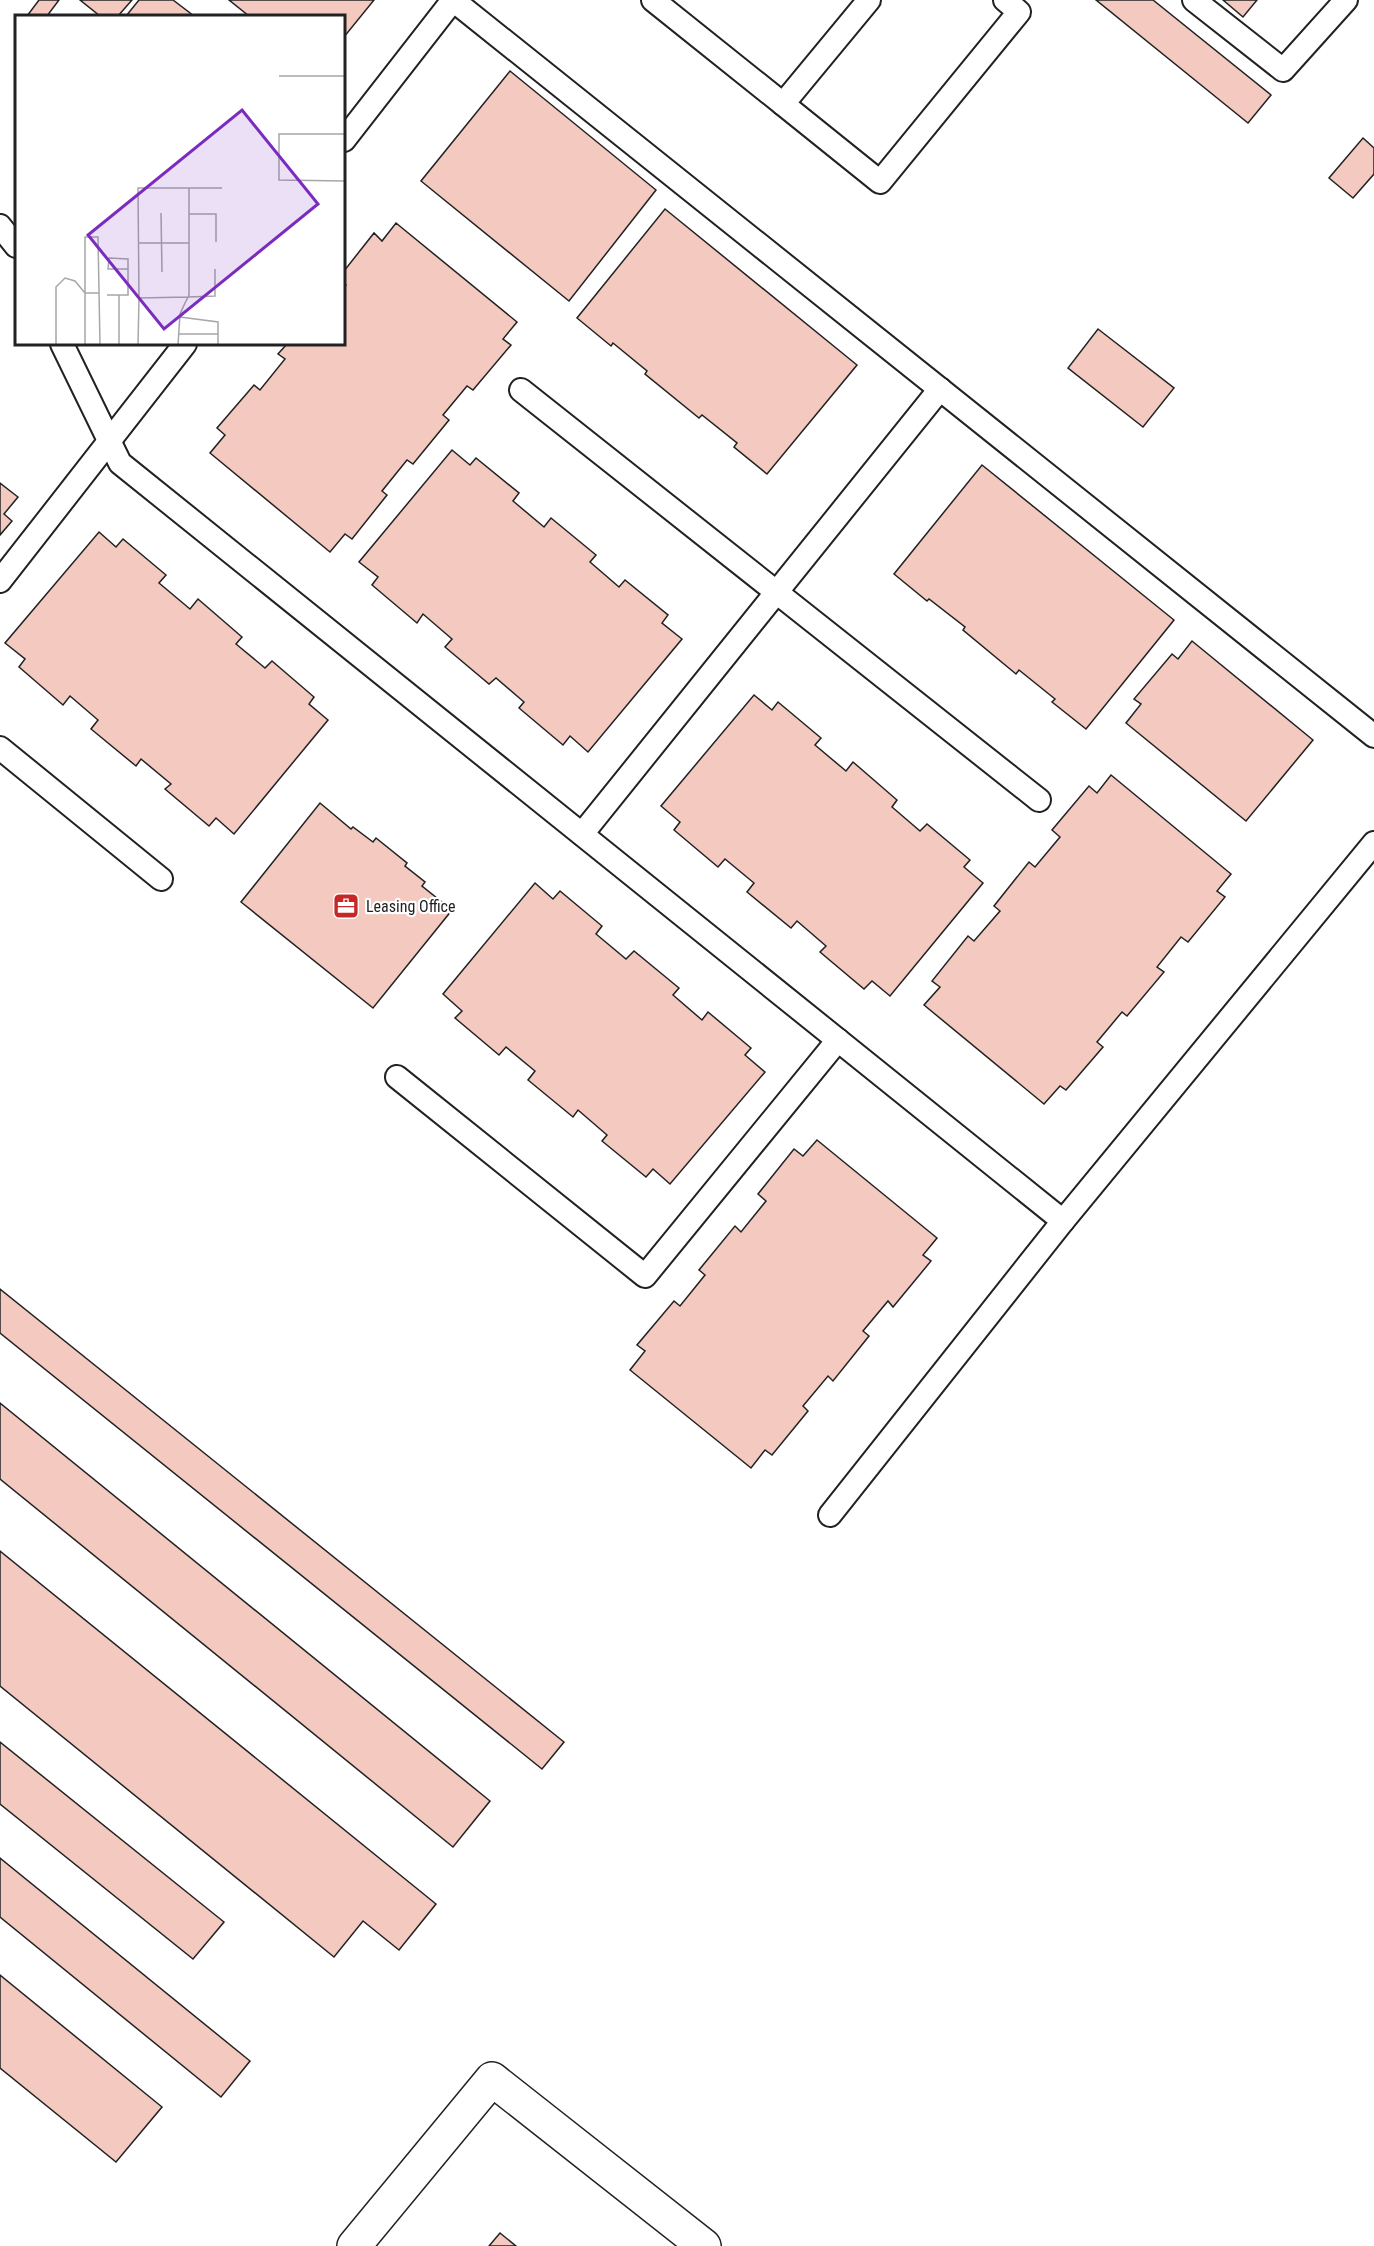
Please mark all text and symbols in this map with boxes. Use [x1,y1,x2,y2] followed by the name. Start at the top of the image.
[15,15,345,345] inset map
[331,891,361,921] office icon: Leasing Office
[366,897,455,916] place label: Leasing Office

